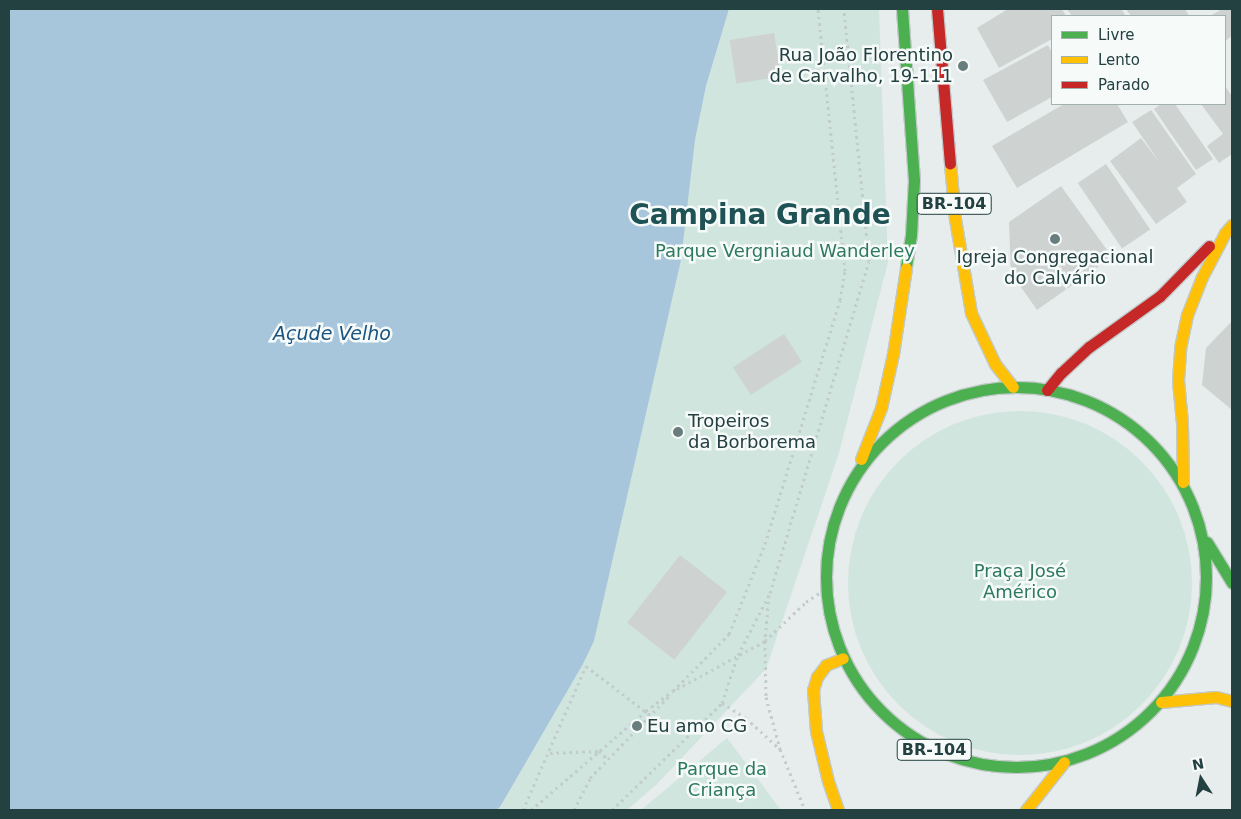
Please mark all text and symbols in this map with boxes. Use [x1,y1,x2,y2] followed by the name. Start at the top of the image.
[1051,15,1226,105] legend
[1098,26,1134,44] text: Livre
[769,45,953,88] place label: Rua João Florentino de Carvalho, 19-111
[1098,51,1140,69] text: Lento
[957,60,969,72] marker: Rua João Florentino de Carvalho, 19-111
[1098,76,1150,94] text: Parado
[916,190,992,218] road number: BR-104
[629,198,891,232] district label: Campina Grande
[1049,233,1061,245] marker: Igreja Congregacional do Calvário
[655,240,915,262] park label: Parque Vergniaud Wanderley
[957,247,1153,290] place label: Igreja Congregacional do Calvário
[273,323,391,345] water label: Açude Velho
[688,411,816,454] place label: Tropeiros da Borborema
[672,426,684,438] marker: Tropeiros da Borborema
[974,561,1066,604] park label: Praça José Américo
[647,715,747,737] place label: Eu amo CG
[631,720,643,732] marker: Eu amo CG
[896,736,972,764] road number: BR-104
[1176,754,1226,804] north arrow
[1191,755,1205,773] text: N
[677,759,767,802] park label: Parque da Criança

